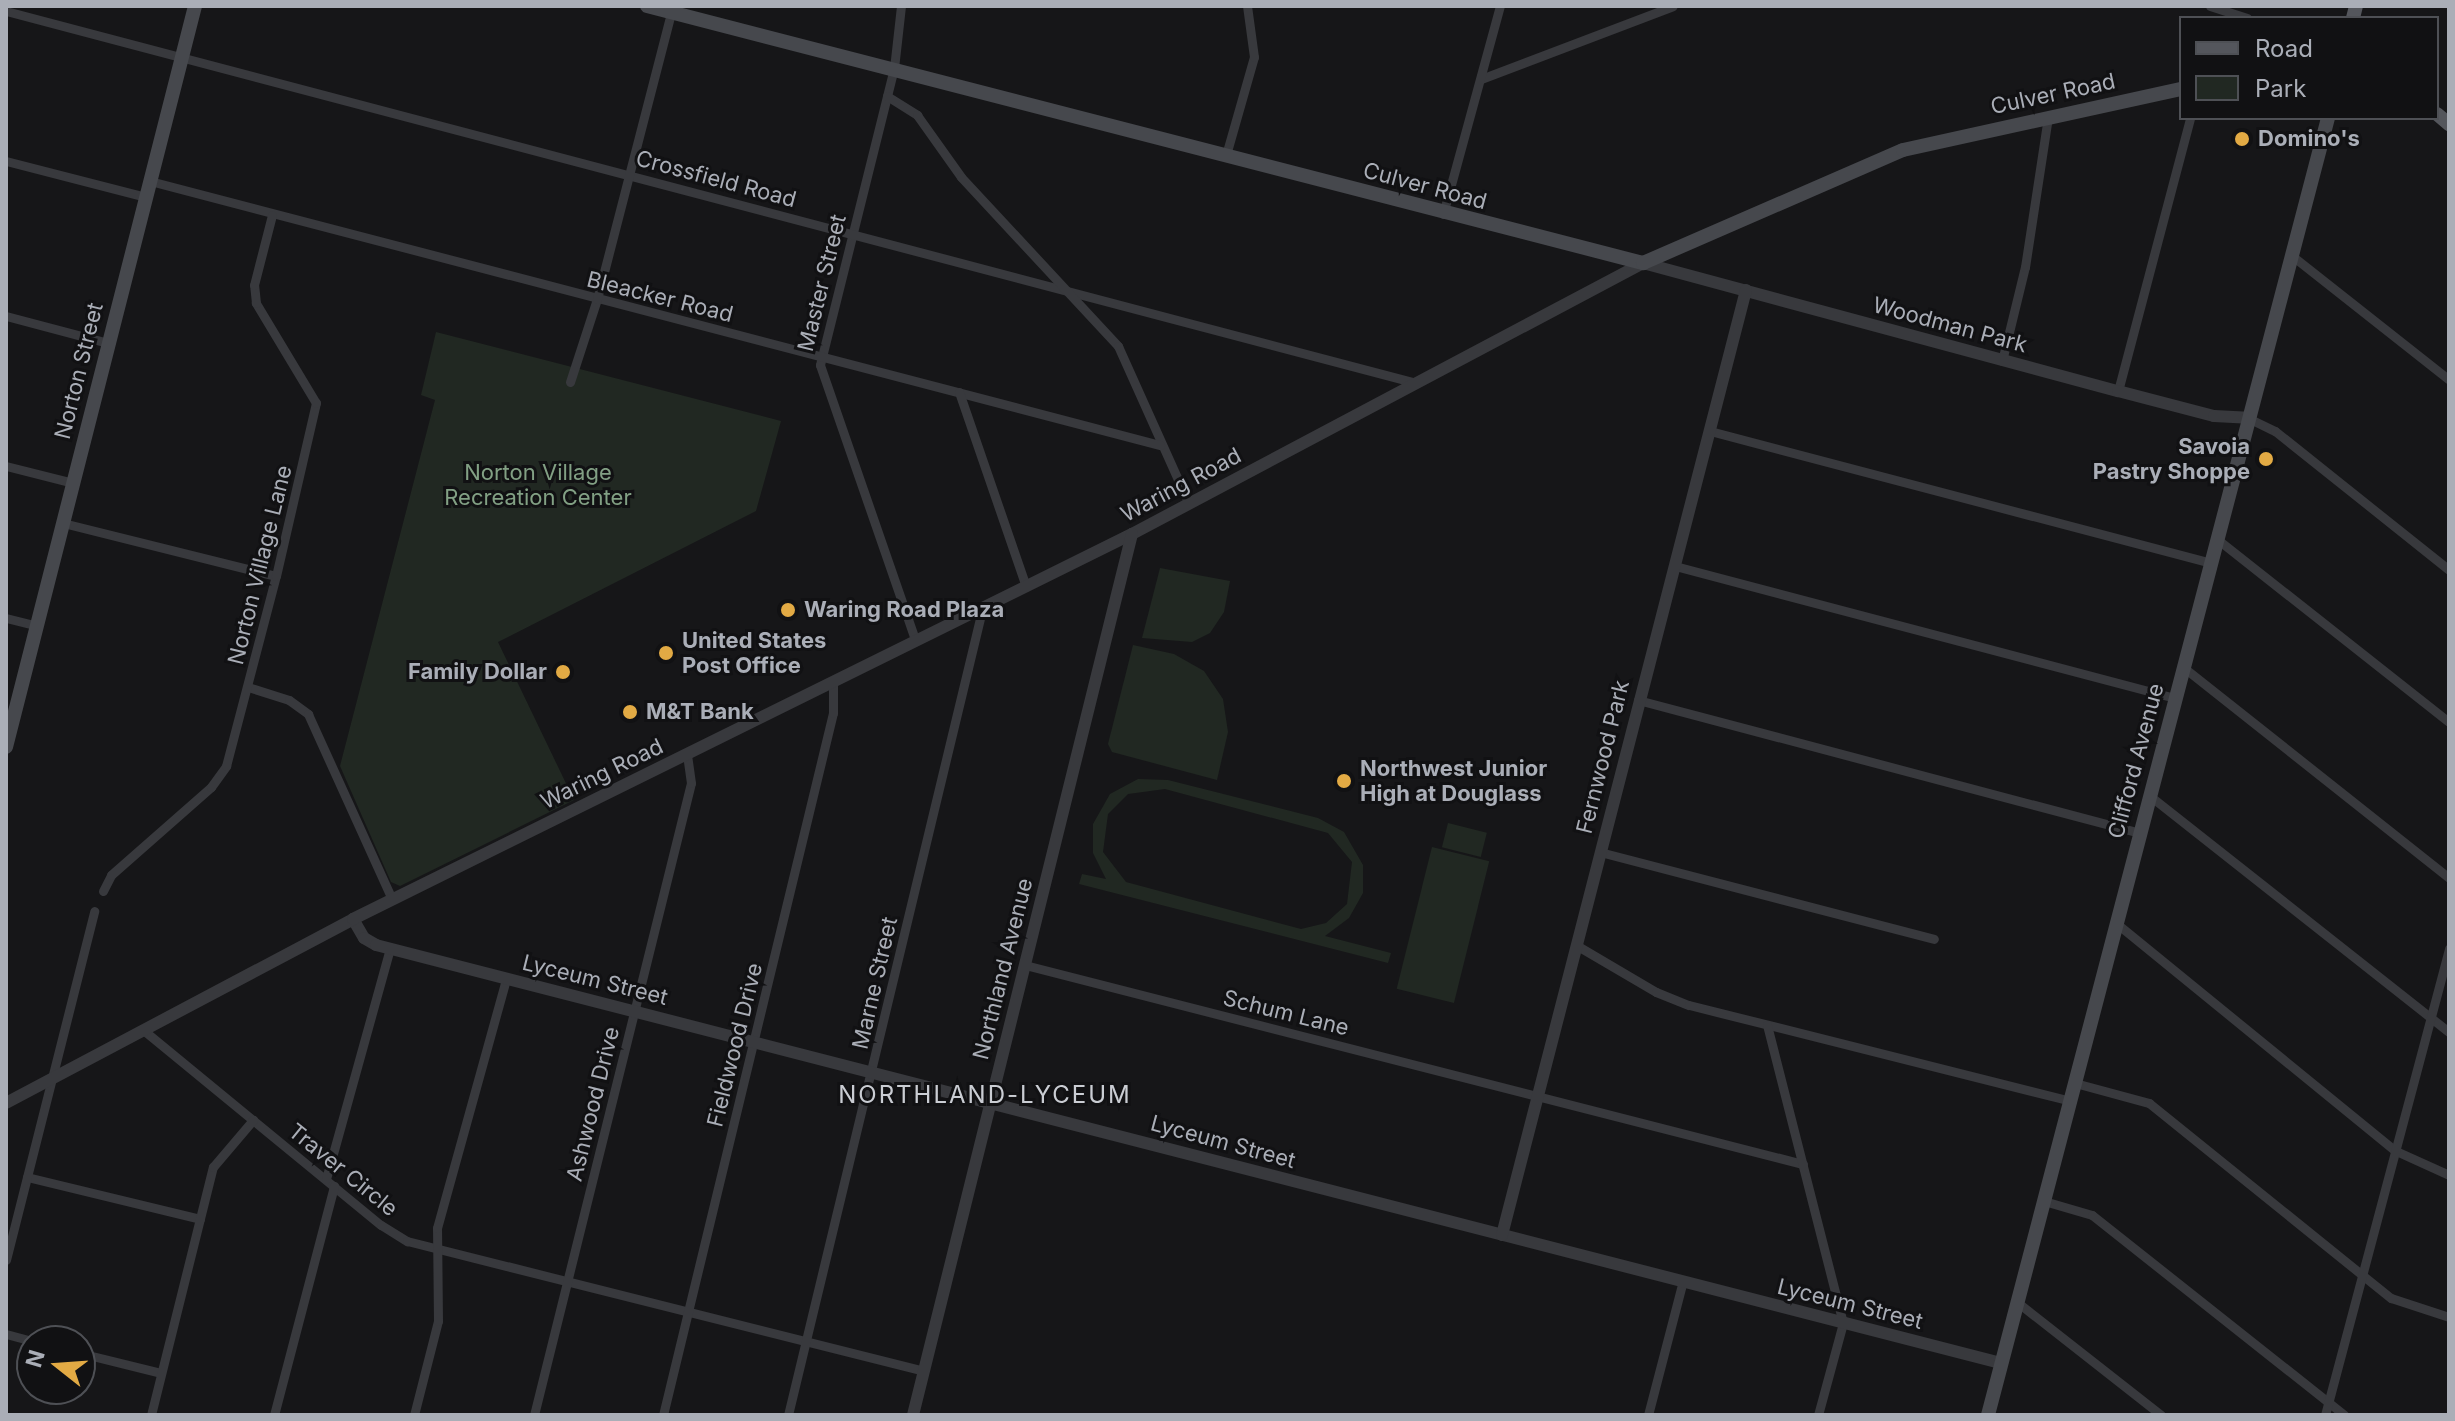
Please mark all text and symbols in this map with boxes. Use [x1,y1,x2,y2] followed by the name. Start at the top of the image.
[2179,16,2439,120] legend
[2255,34,2313,63] text: Road
[1988,68,2118,120] street label: Culver Road
[2255,74,2306,103] text: Park
[2258,126,2360,152] place label: Domino's
[2233,130,2251,148] marker: Domino's
[633,145,799,213] street label: Crossfield Road
[1360,157,1490,215] street label: Culver Road
[792,212,852,354] street label: Master Street
[584,266,736,328] street label: Bleacker Road
[1870,292,2030,358] street label: Woodman Park
[49,300,109,442] street label: Norton Street
[2093,433,2250,484] place label: Savoia Pastry Shoppe
[1116,442,1246,528] street label: Waring Road
[2257,450,2275,468] marker: Savoia Pastry Shoppe
[444,459,632,510] park label: Norton Village Recreation Center
[222,463,298,667] street label: Norton Village Lane
[804,597,1004,623] place label: Waring Road Plaza
[779,601,797,619] marker: Waring Road Plaza
[682,627,826,678] place label: United States Post Office
[657,644,675,662] marker: United States Post Office
[408,659,547,685] place label: Family Dollar
[554,663,572,681] marker: Family Dollar
[1571,677,1635,837] street label: Fernwood Park
[2103,681,2169,841] street label: Clifford Avenue
[646,699,754,725] place label: M&T Bank
[621,703,639,721] marker: M&T Bank
[537,733,667,815] street label: Waring Road
[1360,755,1547,806] place label: Northwest Junior High at Douglass
[1335,772,1353,790] marker: Northwest Junior High at Douglass
[968,875,1038,1063] street label: Northland Avenue
[847,914,903,1052] street label: Marne Street
[520,949,670,1011] street label: Lyceum Street
[702,960,768,1130] street label: Fieldwood Drive
[1220,985,1352,1041] street label: Schum Lane
[561,1024,625,1184] street label: Ashwood Drive
[838,1081,1132,1109] district label: NORTHLAND-LYCEUM
[1148,1110,1298,1174] street label: Lyceum Street
[283,1118,403,1222] street label: Traver Circle
[1775,1273,1925,1335] street label: Lyceum Street
[16,1325,96,1405] north arrow
[20,1347,50,1370] text: N

